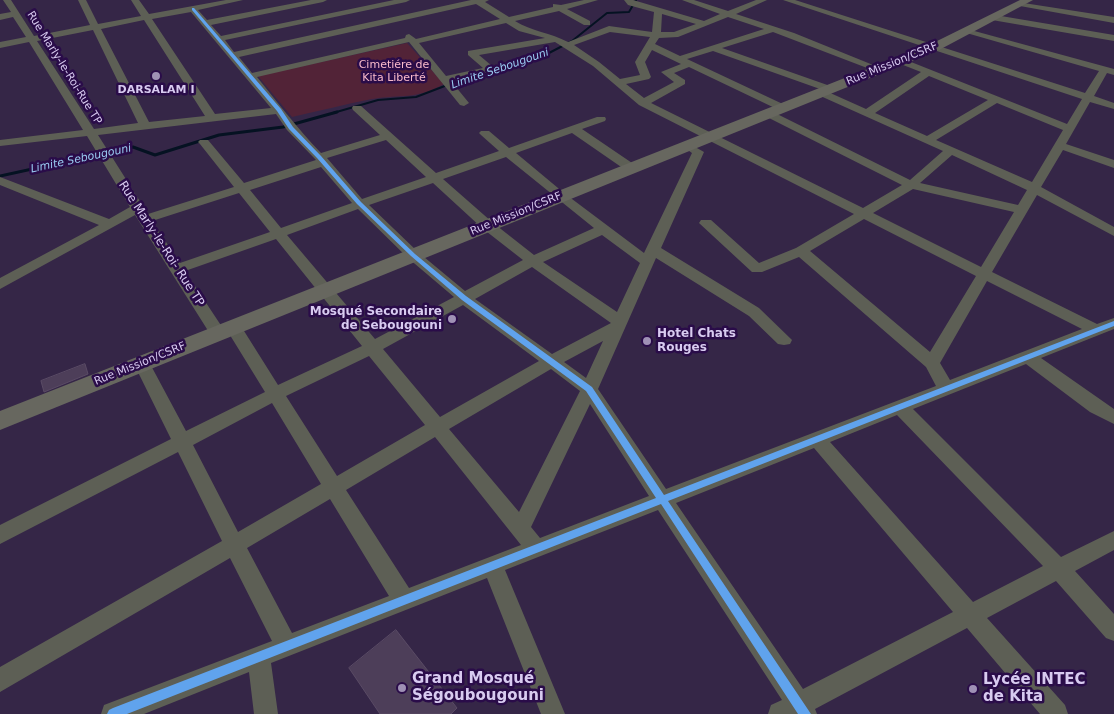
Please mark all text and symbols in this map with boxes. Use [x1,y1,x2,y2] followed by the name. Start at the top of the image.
[24,9,104,127] street label: Rue Marly-le-Roi-Rue TP
[844,40,940,88] street label: Rue Mission/CSRF
[449,46,551,92] water label: Limite Sebougouni
[359,58,429,84] park label: Cimetiére de Kita Liberté
[150,70,162,82] marker: DARSALAM I
[118,83,194,97] place label: DARSALAM I
[29,142,133,176] water label: Limite Sebougouni
[115,179,207,309] street label: Rue Marly-le-Roi- Rue TP
[468,190,564,238] street label: Rue Mission/CSRF
[310,305,442,333] place label: Mosqué Secondaire de Sebougouni
[446,313,458,325] marker: Mosqué Secondaire de Sebougouni
[657,327,736,355] place label: Hotel Chats Rouges
[641,335,653,347] marker: Hotel Chats Rouges
[92,340,188,388] street label: Rue Mission/CSRF
[412,670,544,705] place label: Grand Mosqué Ségoubougouni
[983,671,1085,706] place label: Lycée INTEC de Kita
[396,682,408,694] marker: Grand Mosqué Ségoubougouni
[967,683,979,695] marker: Lycée INTEC de Kita

